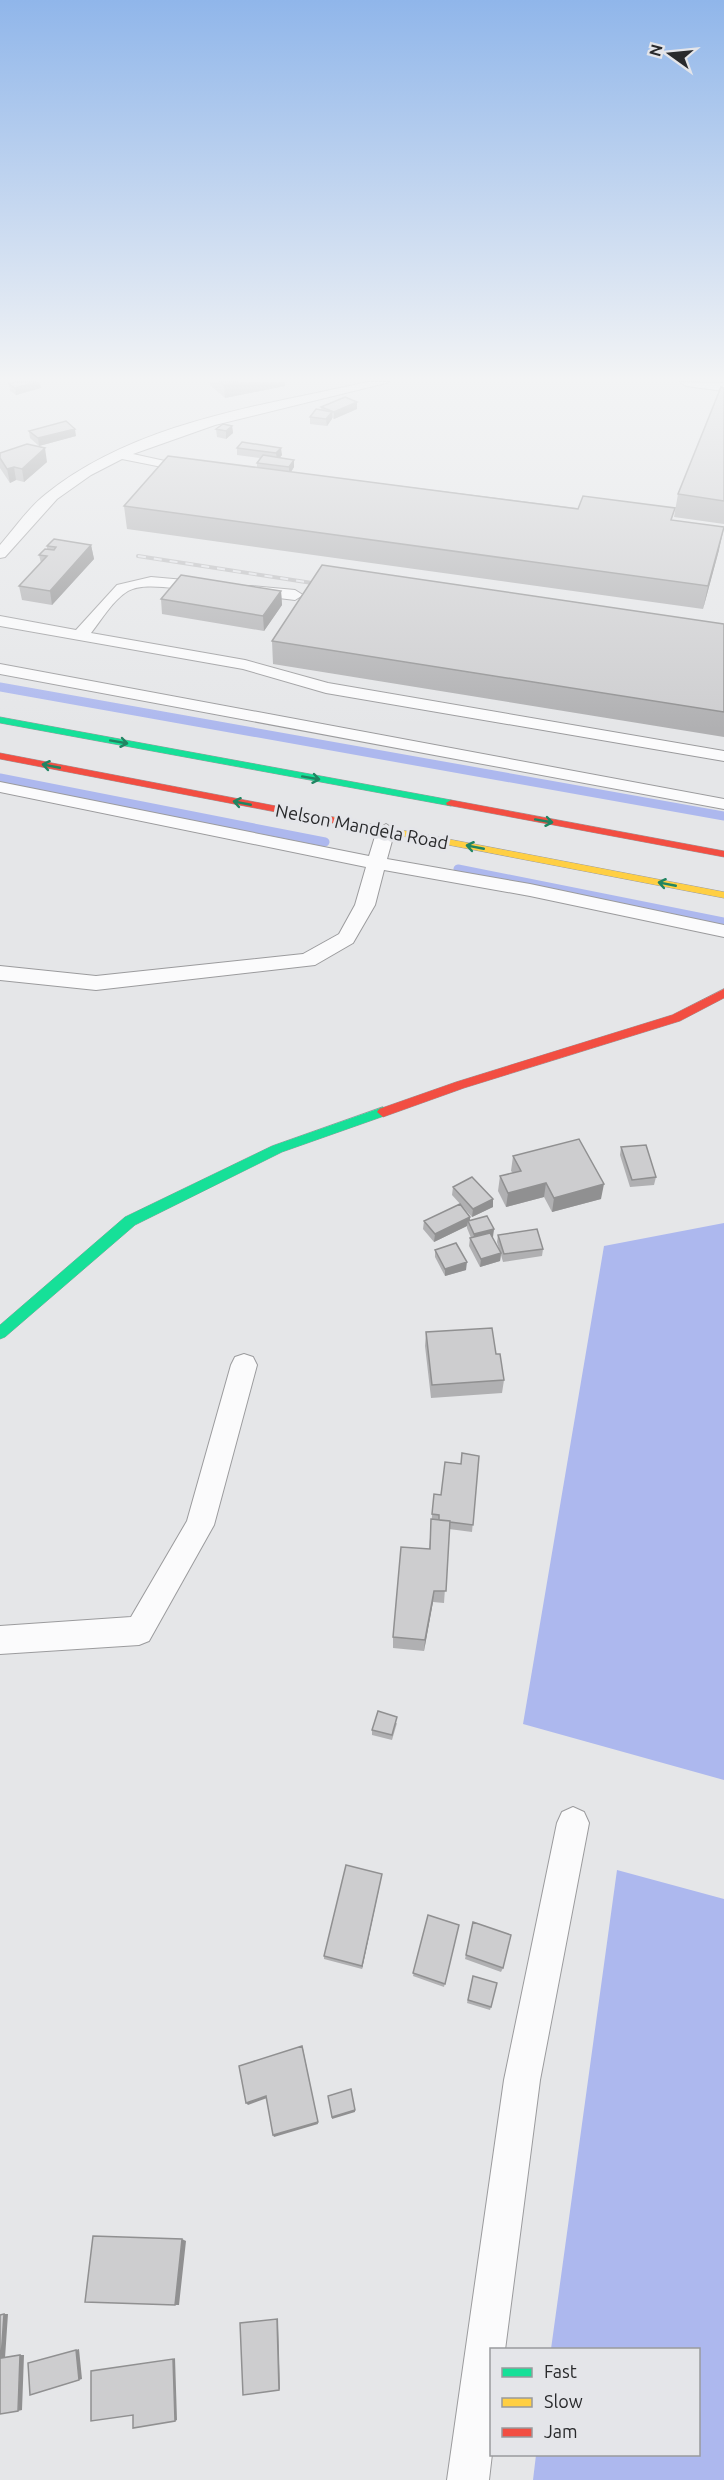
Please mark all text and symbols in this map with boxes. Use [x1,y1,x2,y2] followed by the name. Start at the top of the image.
[640,24,700,84] north arrow
[645,42,666,58] text: N
[109,737,129,748] one-way arrow
[42,760,61,771] one-way arrow
[301,773,321,784] one-way arrow
[233,797,253,808] one-way arrow
[274,799,450,853] street label: Nelson Mandela Road
[534,816,554,827] one-way arrow
[466,842,485,853] one-way arrow
[657,878,677,889] one-way arrow
[490,2348,700,2456] legend
[544,2361,577,2381] text: Fast
[544,2391,583,2411] text: Slow
[544,2421,578,2441] text: Jam

